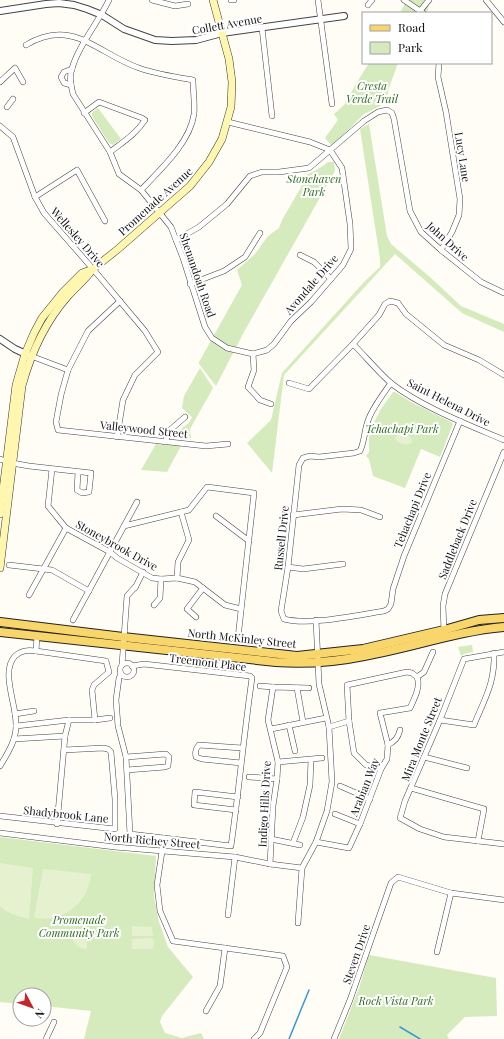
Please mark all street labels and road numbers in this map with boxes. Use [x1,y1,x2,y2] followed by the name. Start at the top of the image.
[191,10,264,38] street label: Collett Avenue
[452,131,474,183] street label: Lucy Lane
[115,163,196,238] street label: Promenade Avenue
[47,203,108,270] street label: Wellesley Drive
[423,217,473,264] street label: John Drive
[176,231,220,320] street label: Shenandoah Road
[280,250,342,318] street label: Avondale Drive
[405,375,494,430] street label: Saint Helena Drive
[98,417,189,441] street label: Valleywood Street
[390,470,434,550] street label: Tehachapi Drive
[434,496,480,581] street label: Saddleback Drive
[270,505,292,571] street label: Russell Drive
[73,516,161,574] street label: Stoneybrook Drive
[187,625,297,651] street label: North McKinley Street
[169,650,248,674] street label: Treemont Place
[397,695,445,783] street label: Mira Monte Street
[345,755,383,819] street label: Arabian Way
[254,760,274,848] street label: Indigo Hills Drive
[23,802,110,826] street label: Shadybrook Lane
[103,828,201,852] street label: North Richey Street
[339,922,373,986] street label: Steven Drive

